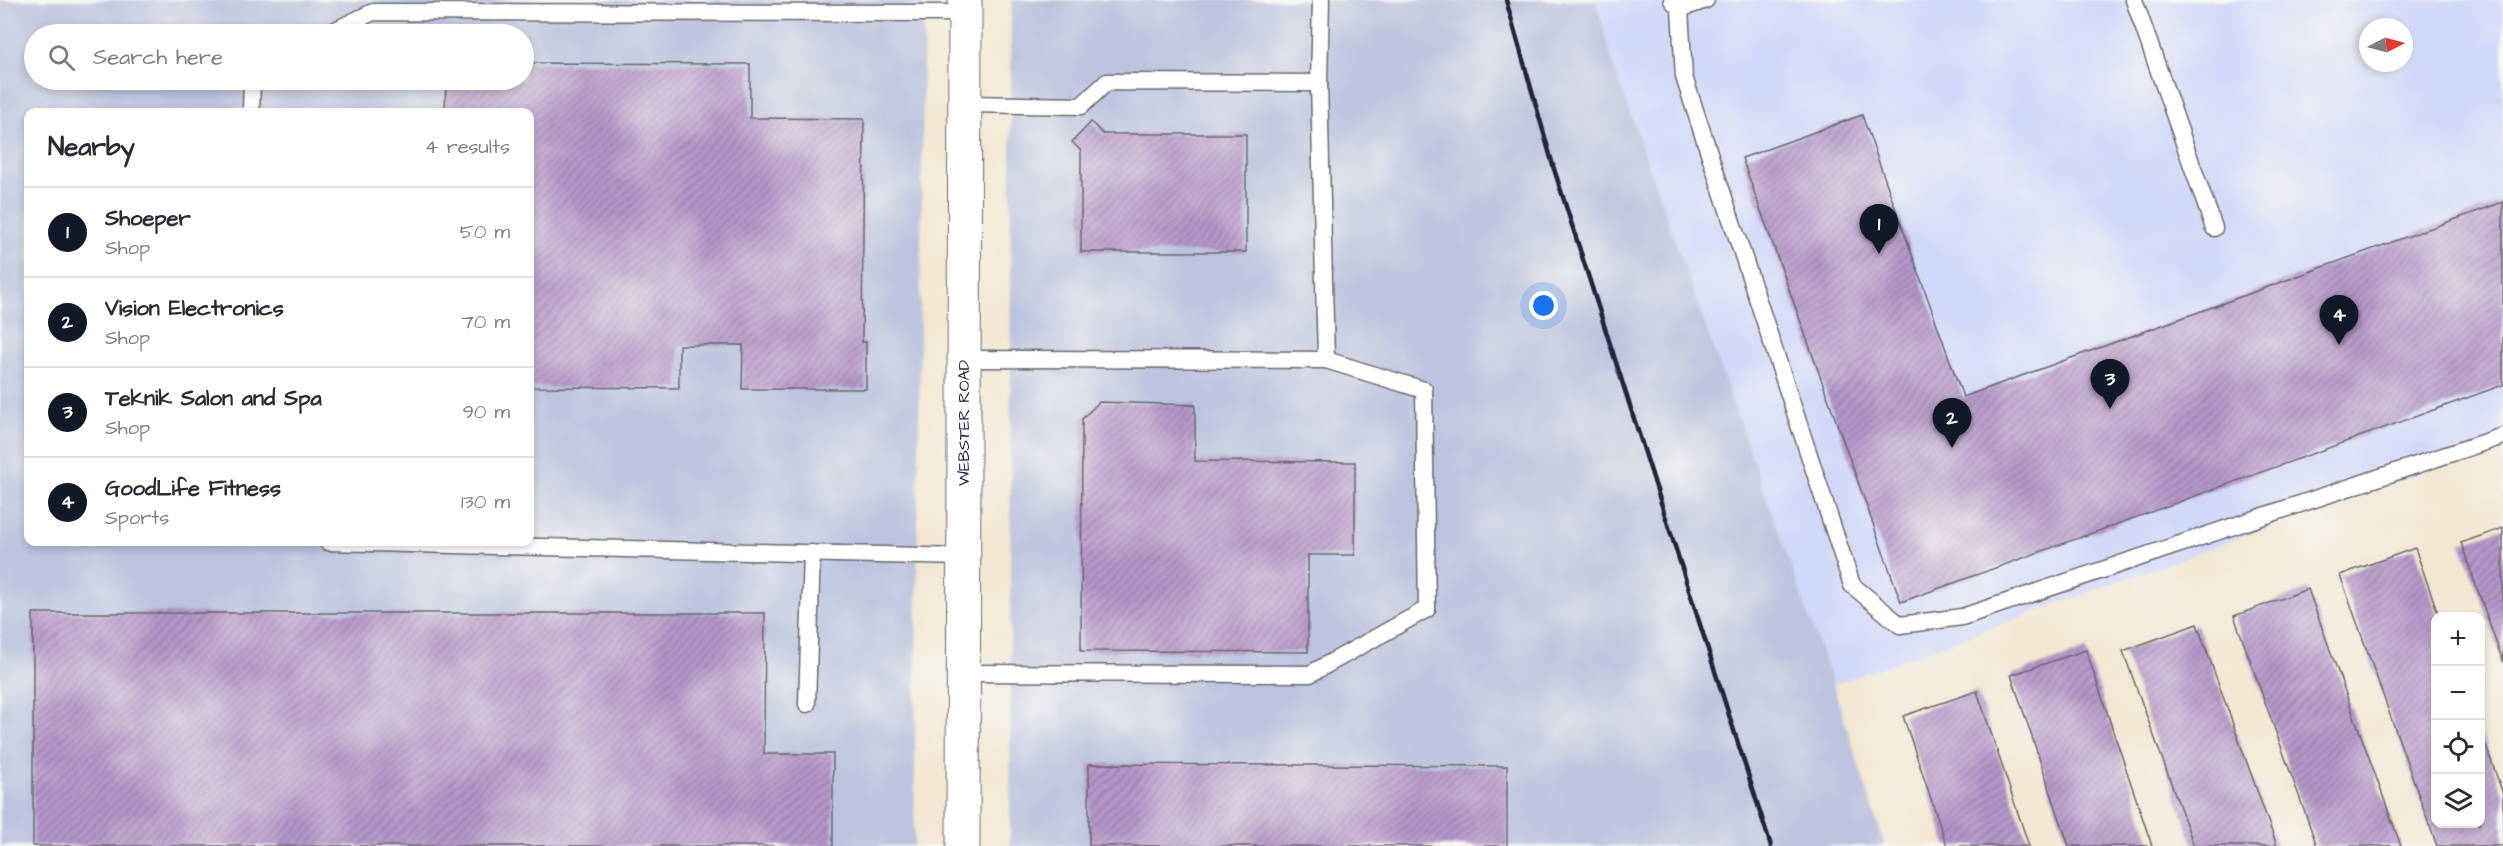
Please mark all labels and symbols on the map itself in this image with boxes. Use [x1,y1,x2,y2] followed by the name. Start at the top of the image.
[2359,18,2413,72] north arrow
[1860,204,1898,254] pin: 1
[1529,291,1558,320] your location
[2320,296,2358,345] pin: 4
[953,360,975,486] street label: WEBSTER ROAD
[2090,360,2130,409] pin: 3
[1932,398,1972,448] pin: 2

